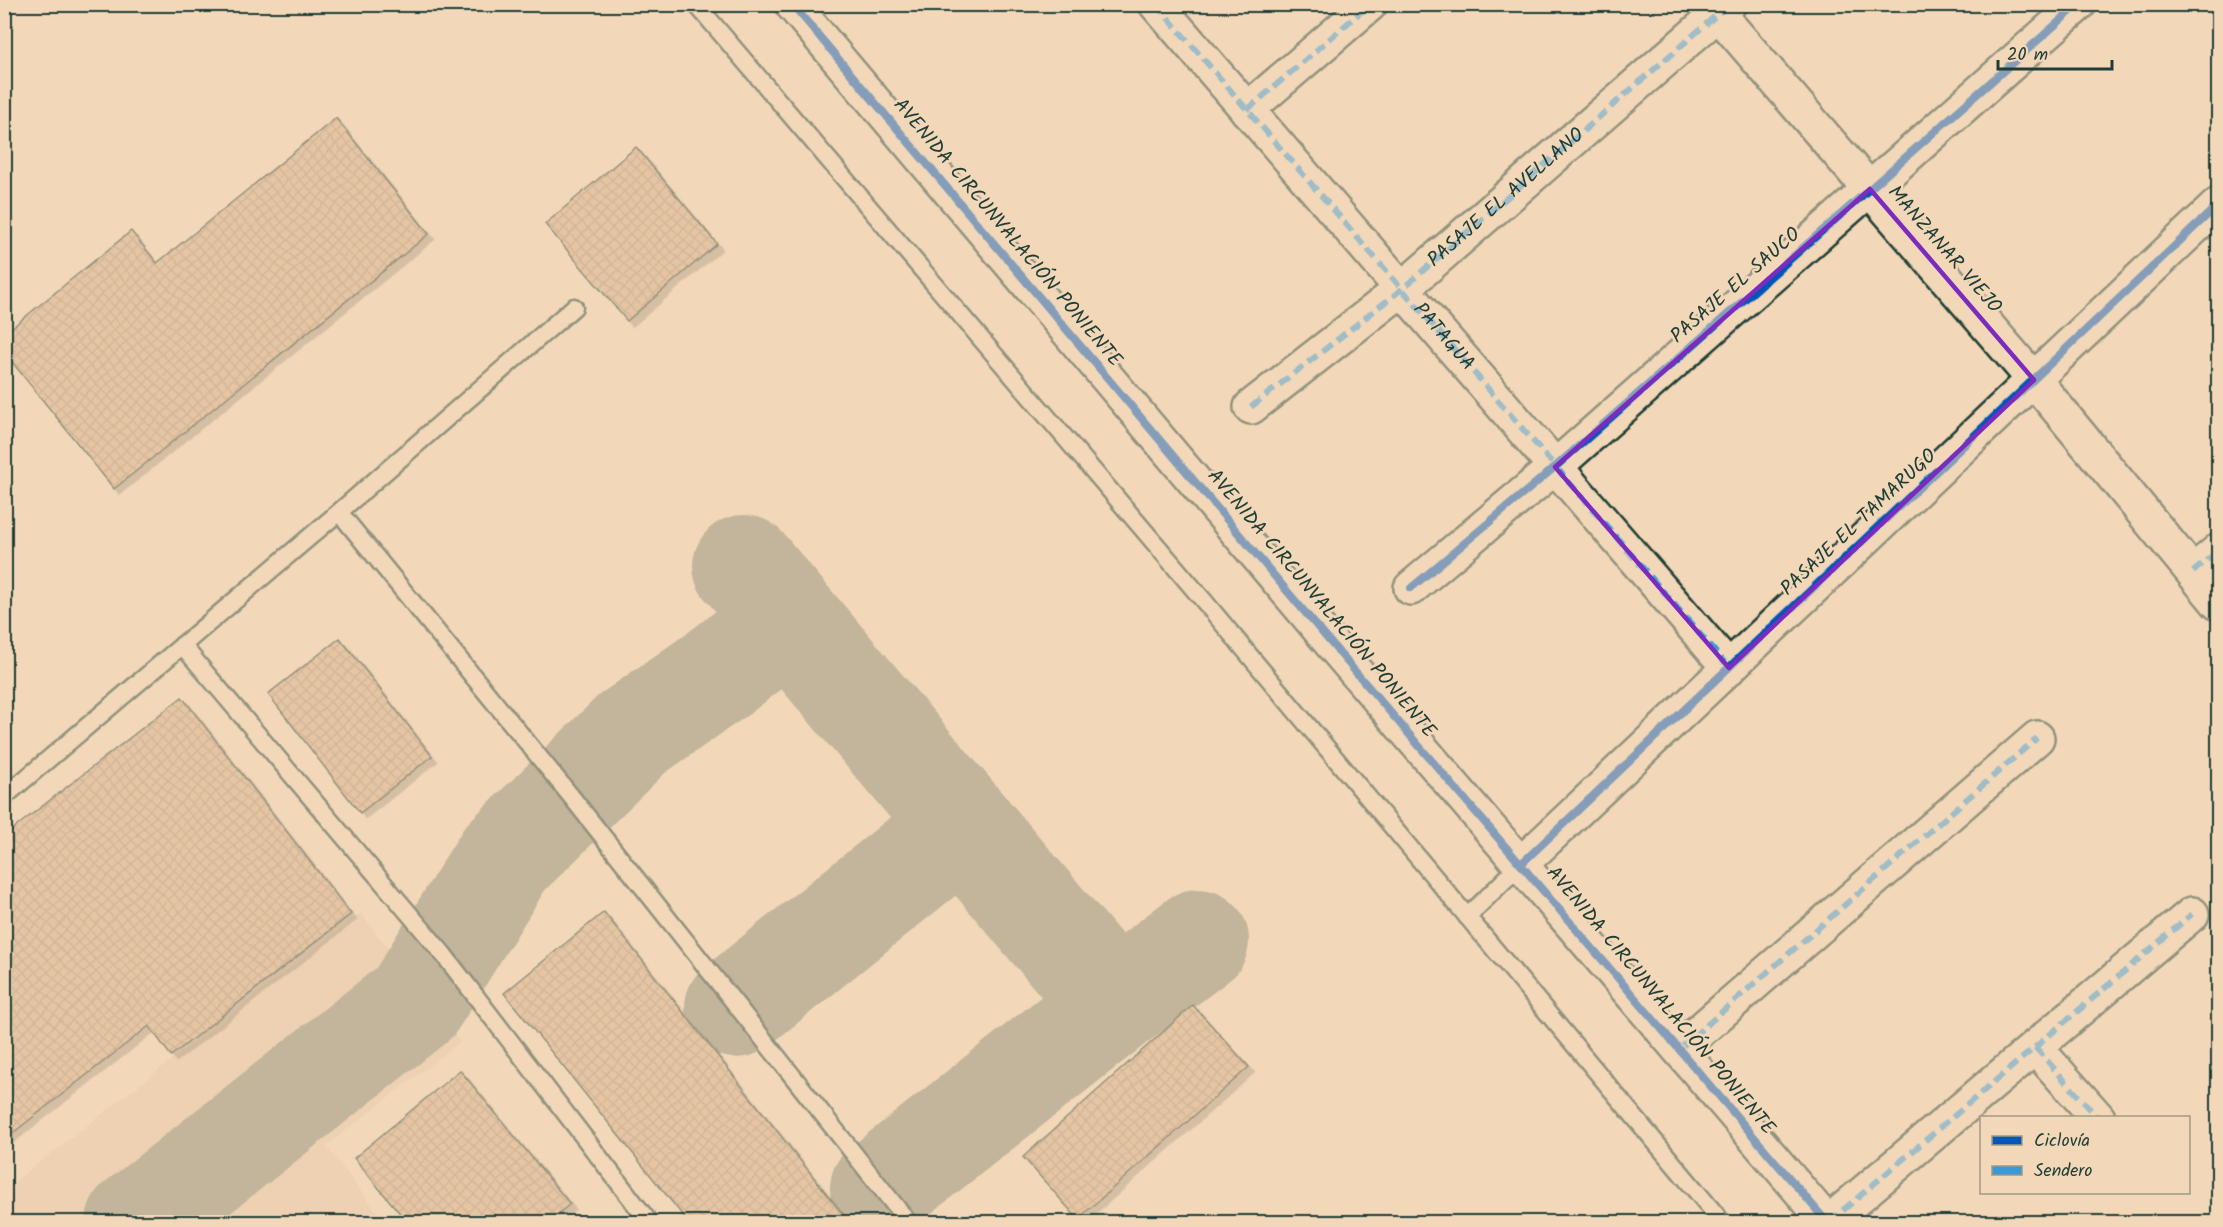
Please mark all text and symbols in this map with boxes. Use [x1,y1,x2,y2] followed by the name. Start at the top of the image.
[1998,33,2112,71] scale bar
[2007,41,2048,70] text: 20 m
[884,91,1130,376] street label: AVENIDA CIRCUNVALACIÓN PONIENTE
[1420,120,1592,276] street label: PASAJE EL AVELLANO
[1879,179,2009,321] street label: MANZANAR VIEJO
[1663,220,1809,352] street label: PASAJE EL SAUCO
[1404,296,1482,379] street label: PATAGUA
[1773,442,1945,604] street label: PASAJE EL TAMARUGO
[1198,462,1444,747] street label: AVENIDA CIRCUNVALACIÓN PONIENTE
[1537,859,1783,1144] street label: AVENIDA CIRCUNVALACIÓN PONIENTE
[1980,1116,2190,1194] legend
[2034,1127,2090,1156] text: Ciclovía
[2034,1157,2092,1186] text: Sendero

